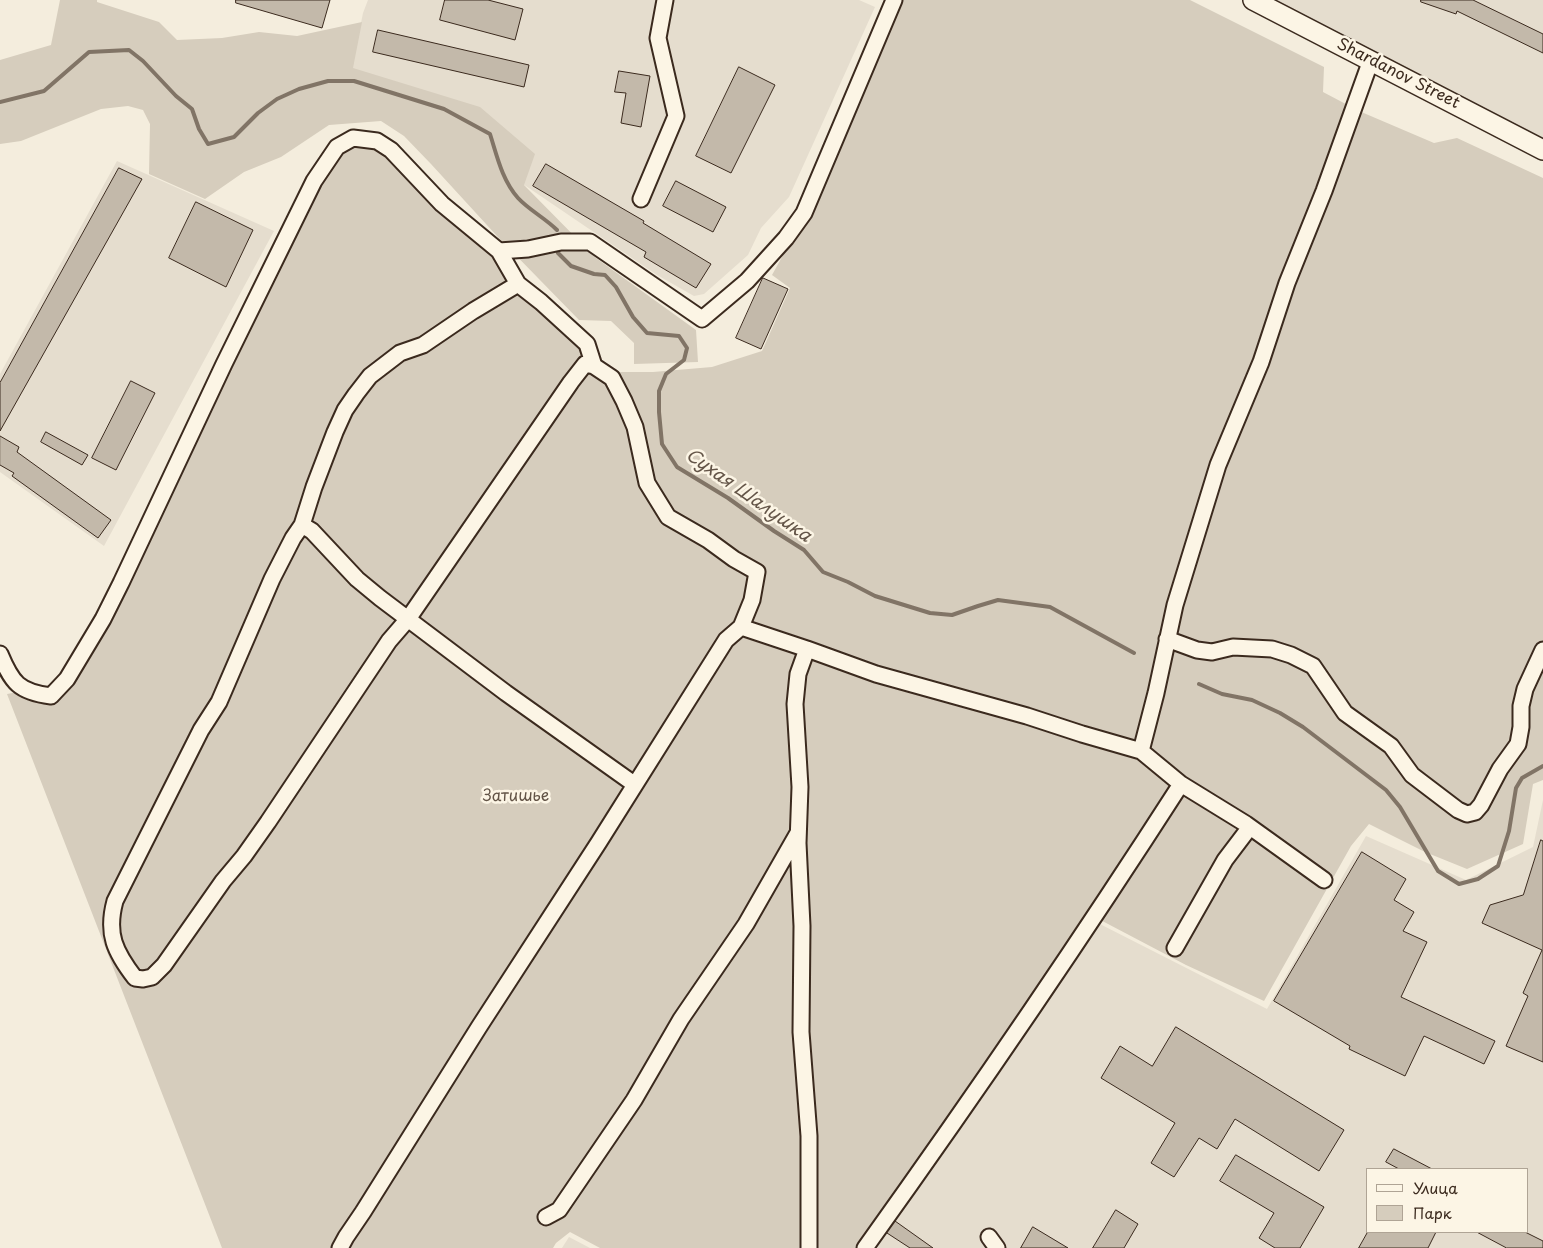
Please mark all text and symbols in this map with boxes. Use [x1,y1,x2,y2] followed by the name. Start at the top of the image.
[1333,35,1463,113] street label: Shardanov Street
[681,445,815,547] water label: Сухая Шалушка
[483,787,549,807] park label: Затишье
[1366,1168,1528,1233] legend
[1413,1176,1458,1199] text: Улица
[1413,1201,1452,1224] text: Парк

